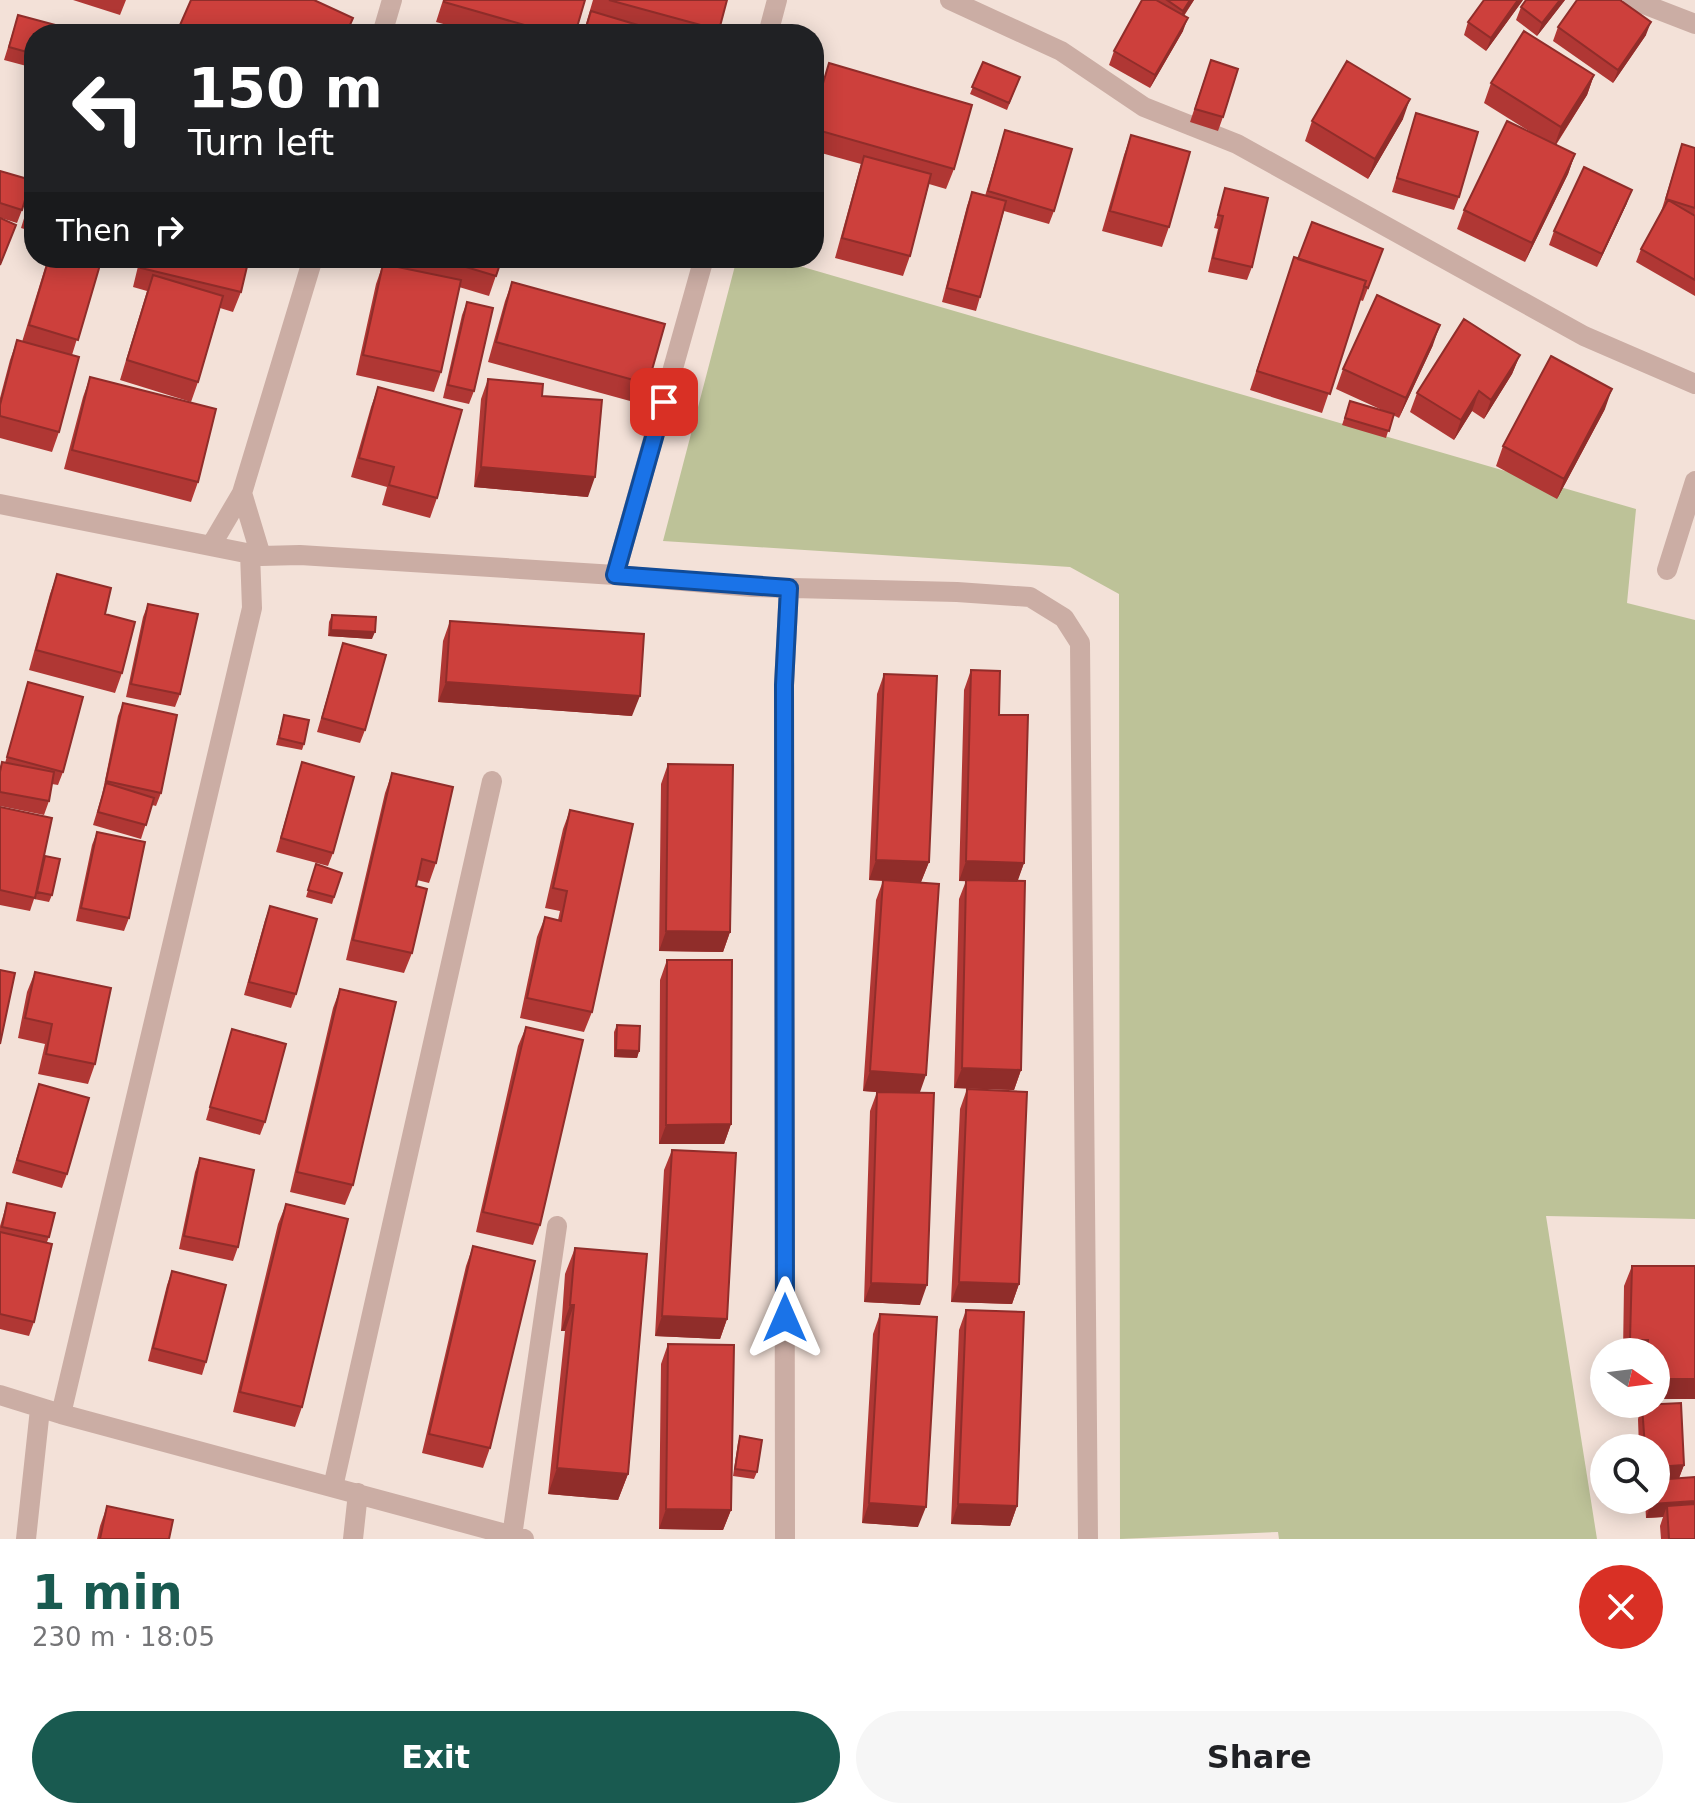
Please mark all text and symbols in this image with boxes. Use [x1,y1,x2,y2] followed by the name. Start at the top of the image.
[188,55,383,120] text: 150 m
[56,56,160,160] icon: left
[188,122,334,163] text: Turn left
[147,208,191,252] icon: right
[56,213,131,248] text: Then
[630,368,698,436] pin
[642,380,686,424] icon: arrive
[743,1276,827,1360] position arrow
[1590,1338,1670,1418] north arrow
[1590,1338,1670,1514] map controls
[1590,1434,1670,1514] button: search
[32,1564,183,1620] text: 1 min
[1579,1565,1663,1649] button: close
[32,1622,215,1652] text: 230 m · 18:05
[32,1711,840,1803] button: Exit
[856,1711,1663,1803] button: Share

